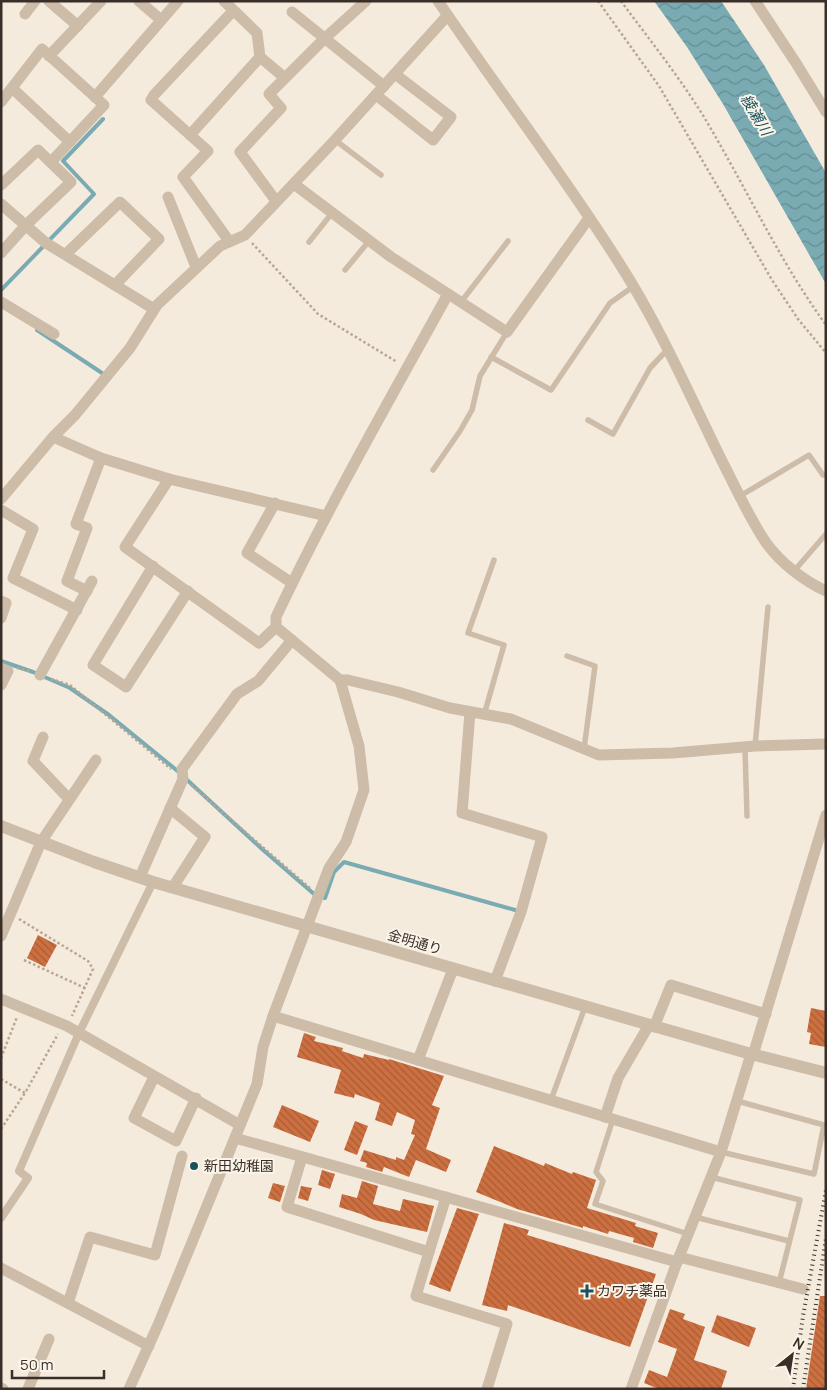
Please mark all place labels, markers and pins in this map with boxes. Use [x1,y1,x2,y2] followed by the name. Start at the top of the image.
[204,1156,274,1175] place label: 新田幼稚園
[188,1160,200,1172] marker: 新田幼稚園
[597,1281,667,1300] place label: カワチ薬品
[581,1285,593,1297] marker: カワチ薬品

